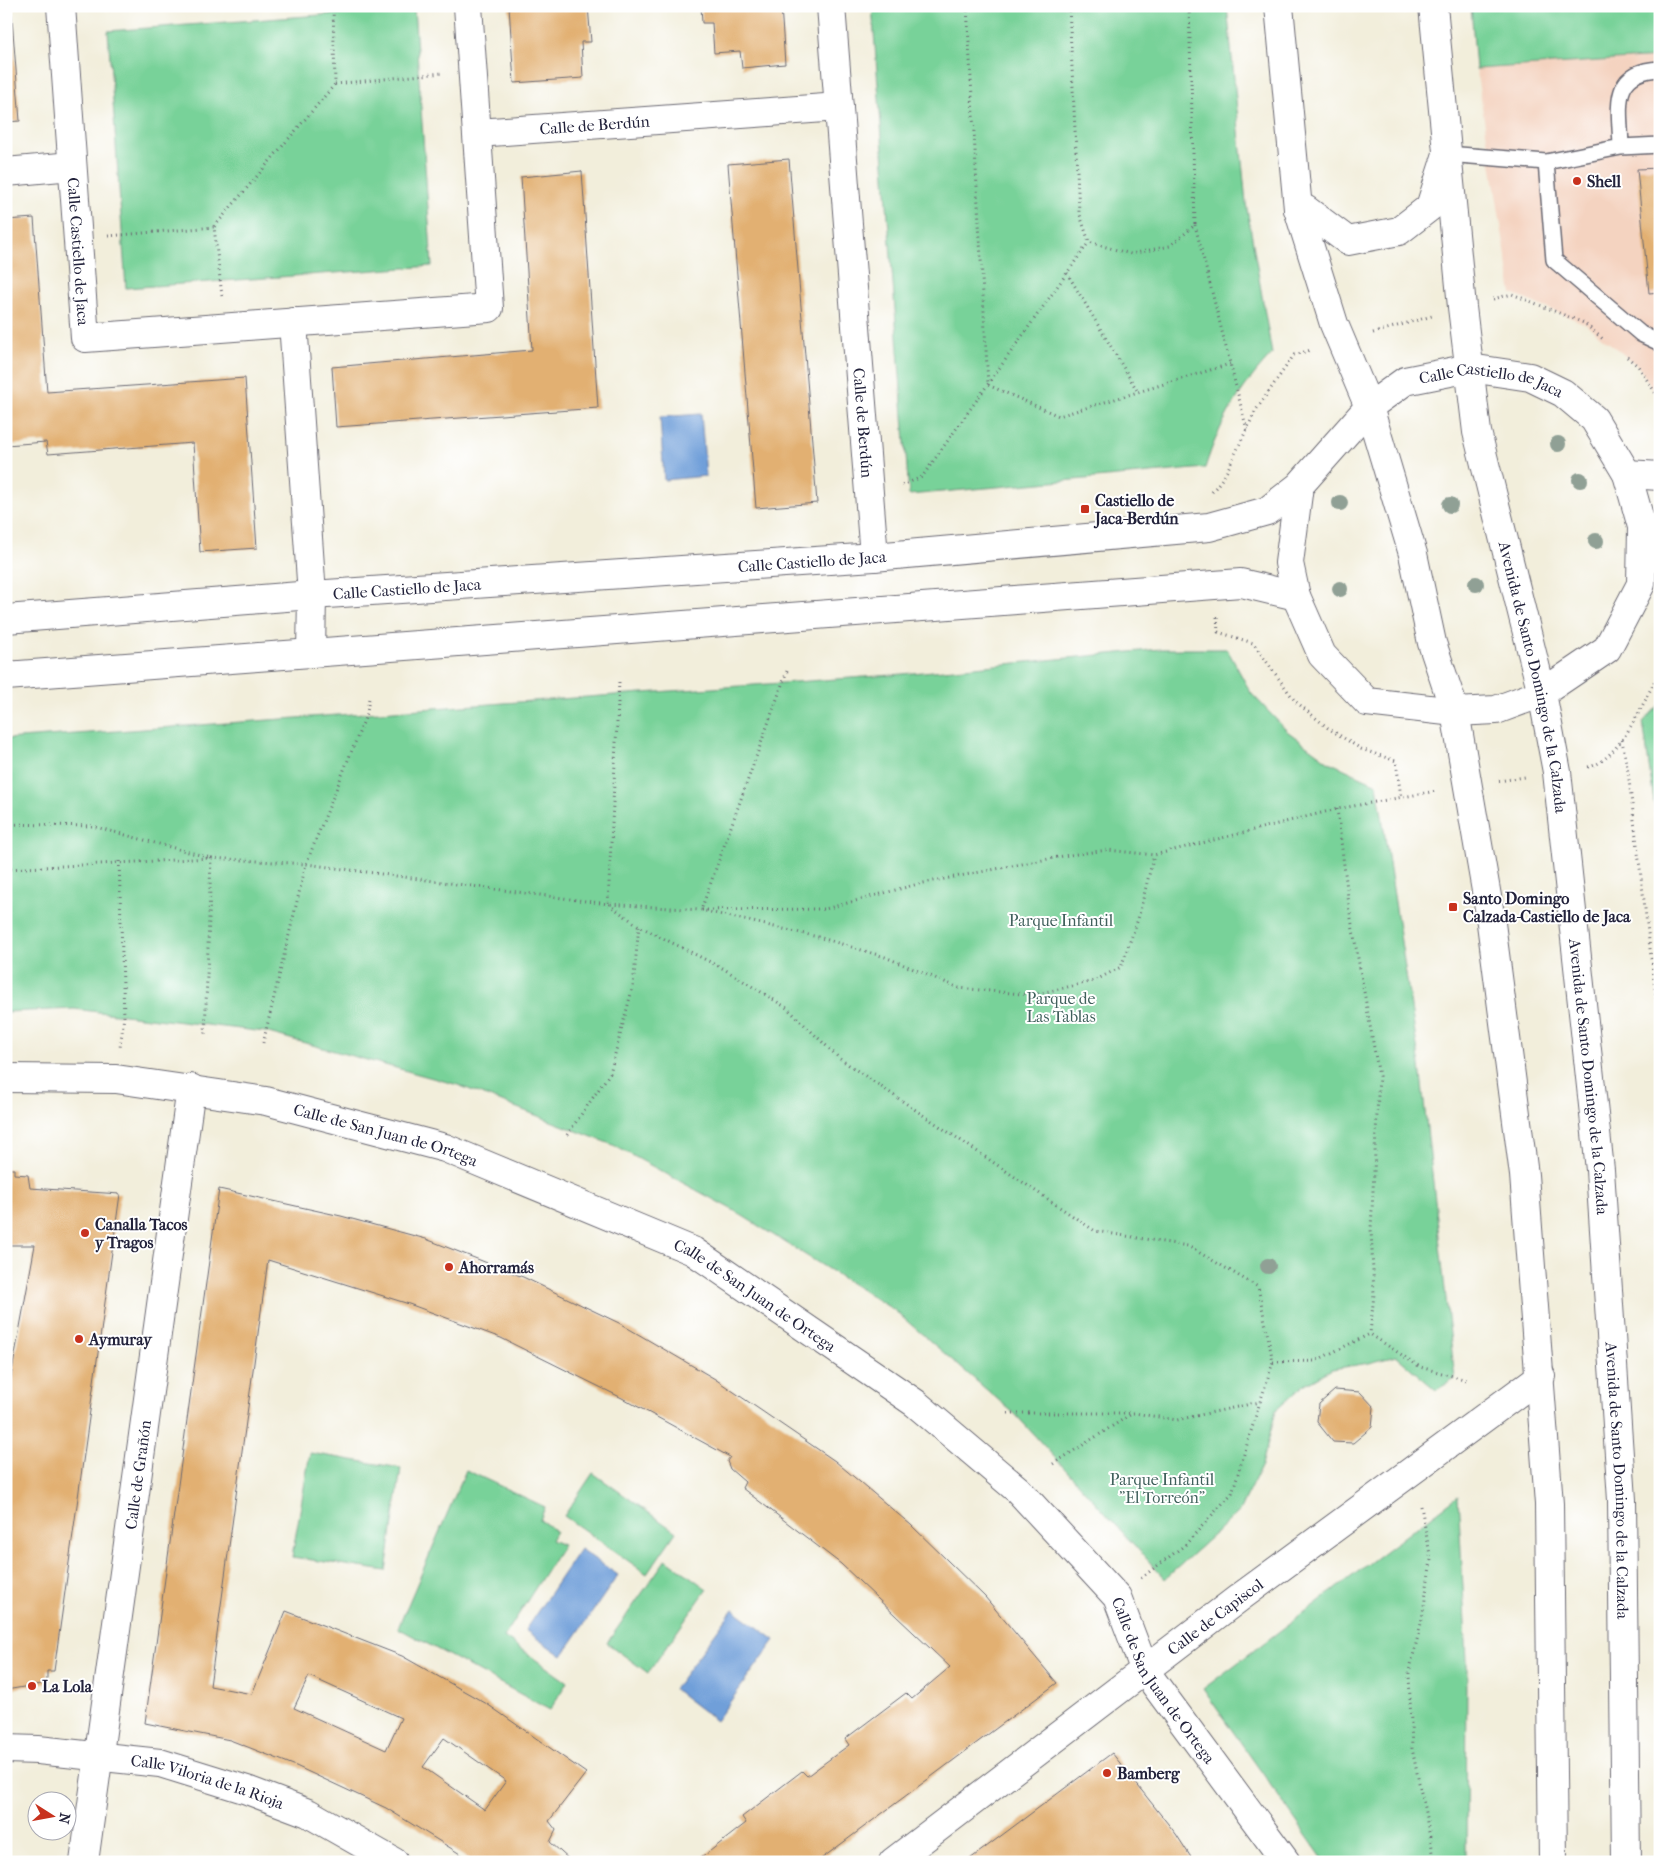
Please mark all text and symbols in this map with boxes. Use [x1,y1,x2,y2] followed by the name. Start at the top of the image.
[539,112,651,138] street label: Calle de Berdún
[1587,172,1621,191] place label: Shell
[1571,175,1583,187] marker: Shell
[63,177,93,327] street label: Calle Castiello de Jaca
[1417,359,1567,402] street label: Calle Castiello de Jaca
[849,367,877,479] street label: Calle de Berdún
[1093,491,1179,529] place label: Castiello de Jaca-Berdún
[1079,503,1091,515] marker: Castiello de Jaca-Berdún
[1494,538,1570,815] street label: Avenida de Santo Domingo de la Calzada
[737,547,887,576] street label: Calle Castiello de Jaca
[332,575,482,604] street label: Calle Castiello de Jaca
[1463,889,1631,927] place label: Santo Domingo Calzada-Castiello de Jaca
[1447,901,1459,913] marker: Santo Domingo Calzada-Castiello de Jaca
[1009,911,1114,930] park label: Parque Infantil
[1565,937,1612,1216] street label: Avenida de Santo Domingo de la Calzada
[1026,989,1096,1026] park label: Parque de Las Tablas
[291,1100,481,1171] street label: Calle de San Juan de Ortega
[95,1215,188,1253] place label: Canalla Tacos y Tragos
[79,1227,91,1239] marker: Canalla Tacos y Tragos
[671,1235,840,1356] street label: Calle de San Juan de Ortega
[458,1258,534,1277] place label: Ahorramás
[443,1261,455,1273] marker: Ahorramás
[88,1330,153,1350] place label: Aymuray
[73,1333,85,1345] marker: Aymuray
[1601,1340,1632,1620] street label: Avenida de Santo Domingo de la Calzada
[121,1418,155,1531] street label: Calle de Grañón
[1110,1470,1215,1507] park label: Parque Infantil "El Torreón"
[1164,1574,1267,1659] street label: Calle de Capiscol
[1108,1594,1219,1768] street label: Calle de San Juan de Ortega
[42,1677,93,1696] place label: La Lola
[26,1680,38,1692] marker: La Lola
[130,1751,287,1813] street label: Calle Viloria de la Rioja
[1117,1764,1180,1784] place label: Bamberg
[1101,1767,1113,1779] marker: Bamberg
[28,1790,78,1840] north arrow
[55,1812,74,1826] text: N

